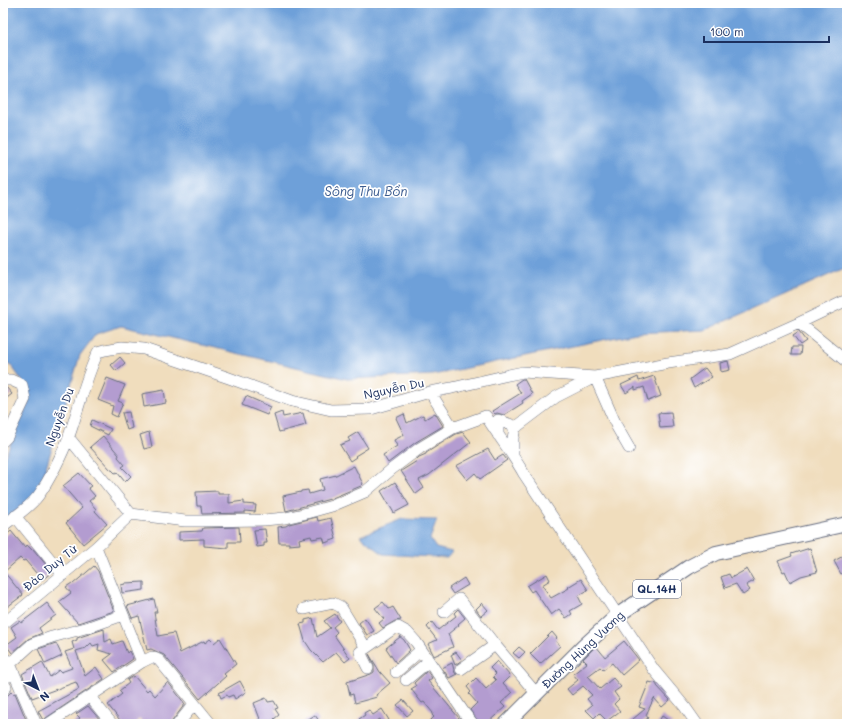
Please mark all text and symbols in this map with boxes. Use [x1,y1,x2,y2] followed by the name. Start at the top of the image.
[704,18,829,44] scale bar
[710,23,744,39] text: 100 m
[325,182,407,199] water label: Sông Thu Bồn
[362,374,425,402] street label: Nguyễn Du
[41,385,77,448] street label: Nguyễn Du
[19,540,80,594] street label: Đào Duy Từ
[633,580,681,598] road number: QL.14H
[538,607,627,692] street label: Đường Hùng Vương
[18,669,58,709] north arrow
[37,688,53,705] text: N

